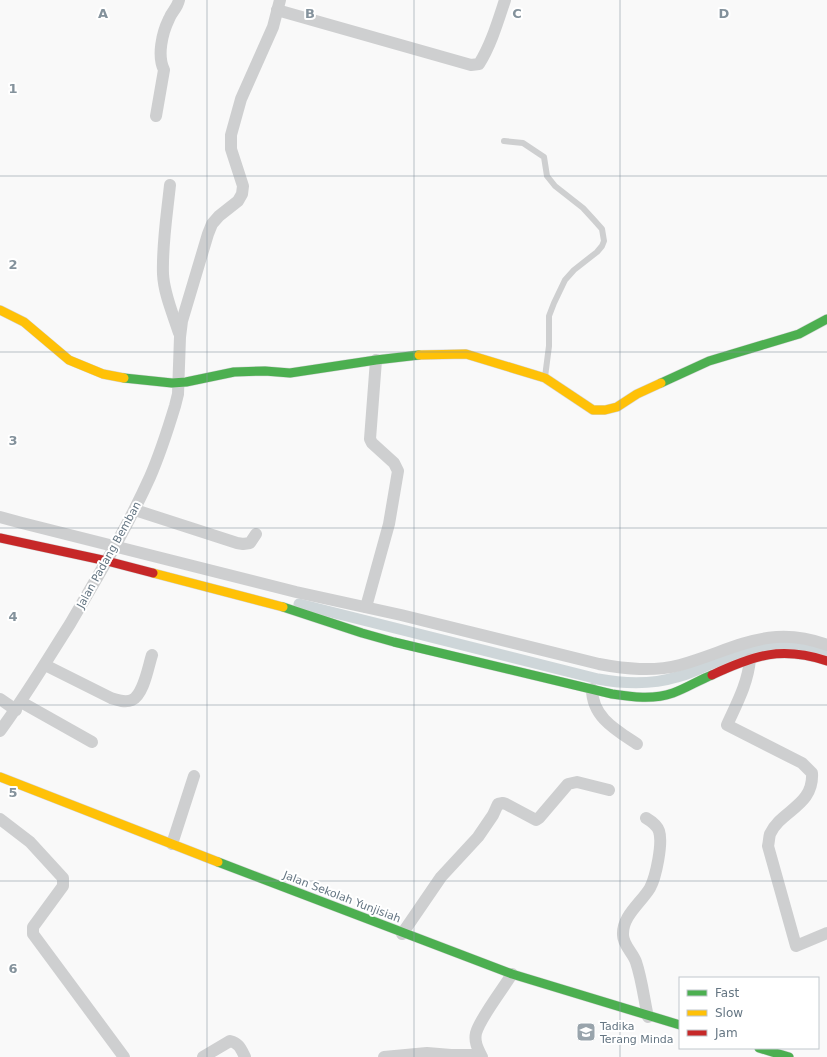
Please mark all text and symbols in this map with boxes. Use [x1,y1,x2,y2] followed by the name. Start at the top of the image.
[98,6,108,21] text: A
[305,6,315,21] text: B
[512,6,522,21] text: C
[719,6,730,21] text: D
[8,81,18,96] text: 1
[8,257,18,272] text: 2
[8,433,18,448] text: 3
[74,499,144,612] street label: Jalan Padang Bemban
[8,609,18,624] text: 4
[8,785,18,800] text: 5
[280,868,403,925] street label: Jalan Sekolah Yunjisiah
[8,961,18,976] text: 6
[679,977,819,1049] legend
[715,986,739,1000] text: Fast
[715,1006,743,1020] text: Slow
[599,1020,674,1046] place label: Tadika Terang Minda
[575,1021,597,1043] school or university icon: Tadika Terang Minda
[714,1026,738,1040] text: Jam

